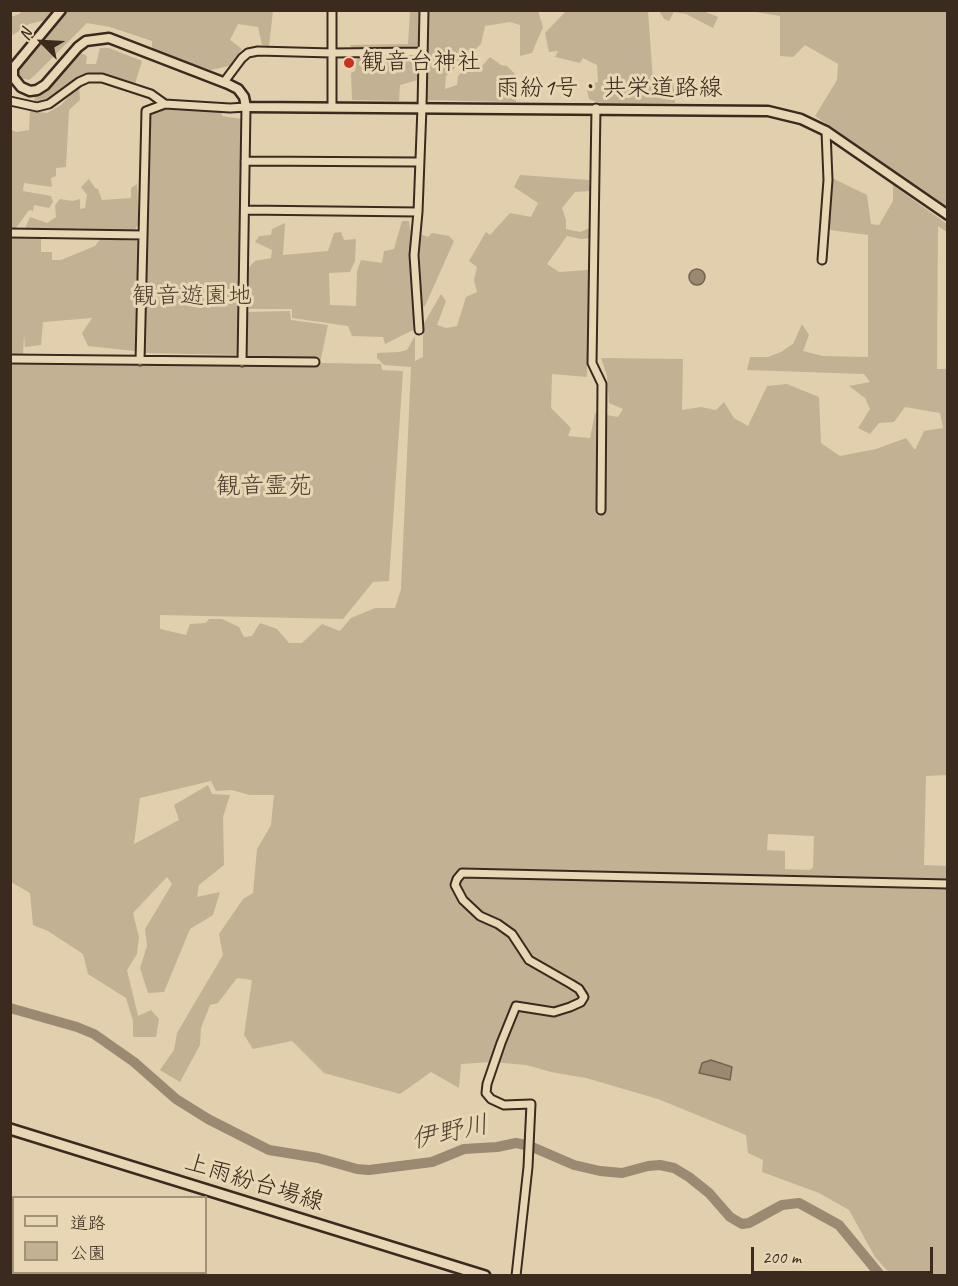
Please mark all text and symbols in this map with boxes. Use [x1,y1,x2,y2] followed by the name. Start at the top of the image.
[12,12,72,72] north arrow
[14,26,37,43] text: N
[361,49,481,77] place label: 観音台神社
[342,56,356,70] marker: 観音台神社
[496,75,722,103] street label: 雨紛1号・共栄道路線
[132,283,252,311] park label: 観音遊園地
[216,473,312,501] park label: 観音霊苑
[409,1110,491,1156] water label: 伊野川
[181,1148,327,1218] street label: 上雨紛台場線
[12,1196,207,1274] legend
[70,1212,106,1234] text: 道路
[754,1235,936,1273] scale bar
[70,1242,106,1264] text: 公園
[762,1246,801,1268] text: 200 m

